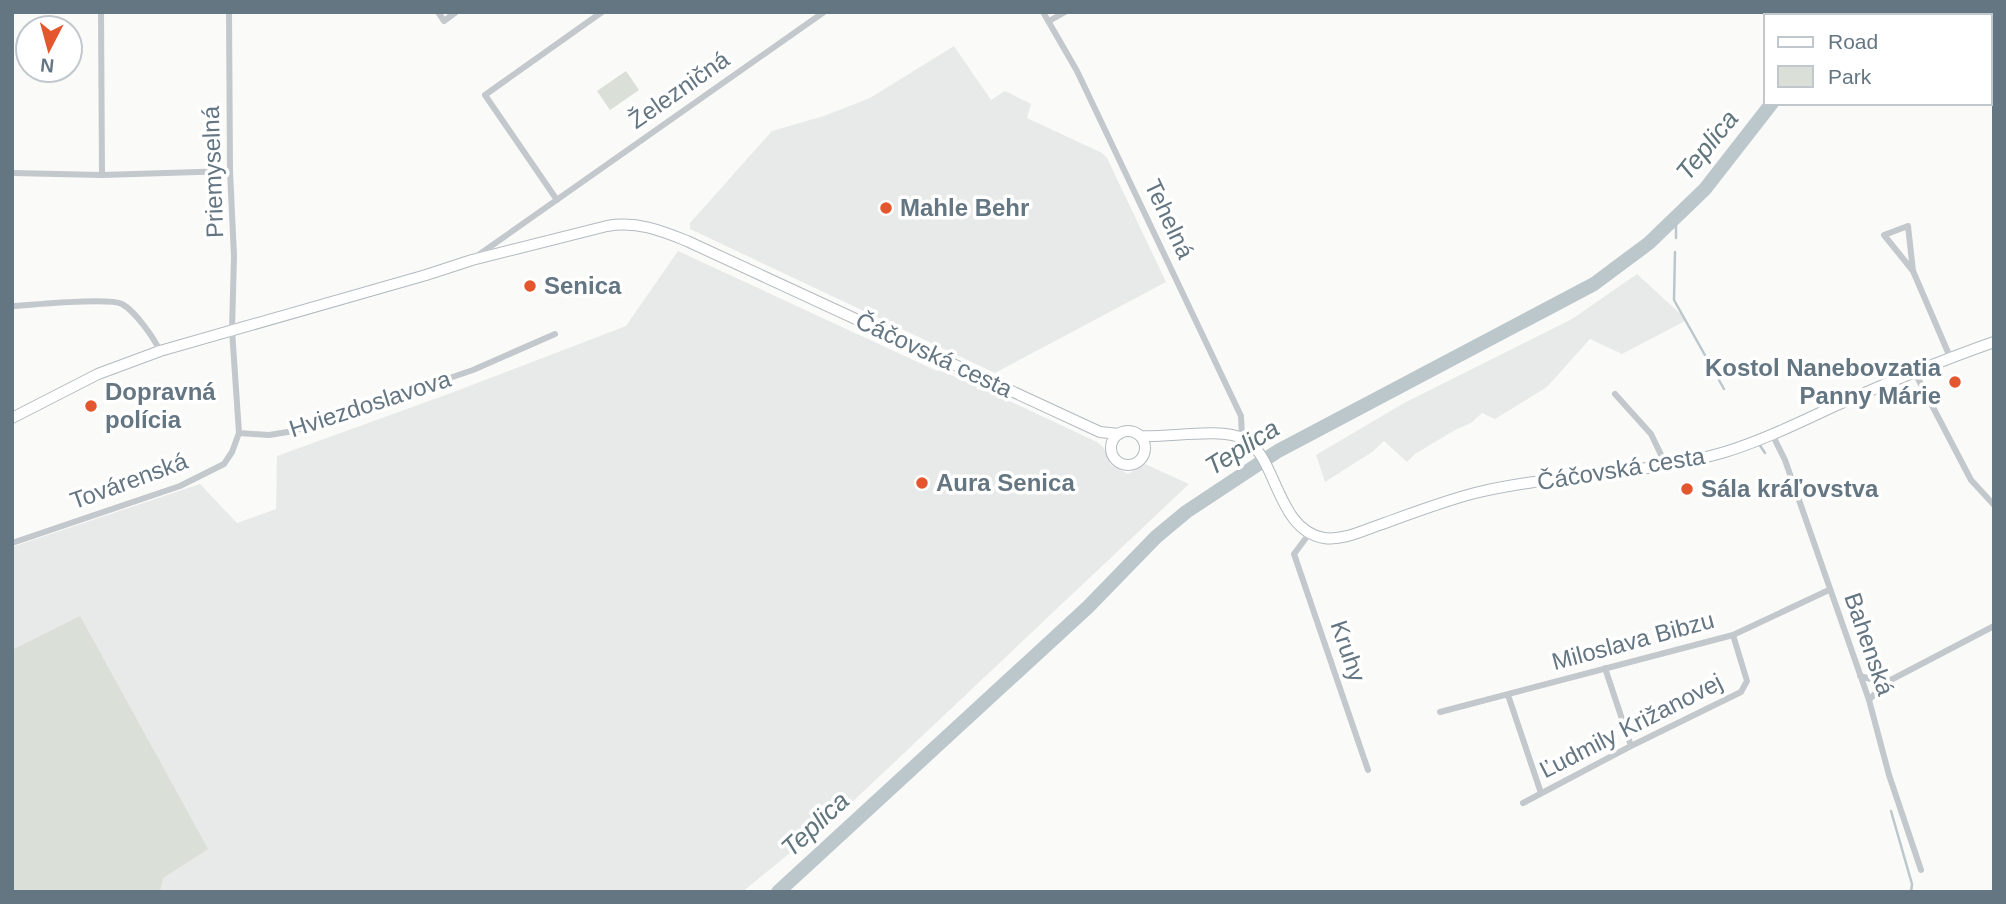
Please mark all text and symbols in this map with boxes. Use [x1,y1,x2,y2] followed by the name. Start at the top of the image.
[14,14,84,84] north arrow
[1764,14,1992,105] legend
[1828,30,1878,53] text: Road
[623,45,735,134] street label: Železničná
[39,54,55,77] text: N
[1828,65,1872,88] text: Park
[1670,104,1744,186] water label: Teplica
[197,105,228,238] street label: Priemyselná
[1139,175,1200,263] street label: Tehelná
[900,194,1029,221] place label: Mahle Behr
[878,200,894,216] marker: Mahle Behr
[544,272,622,299] place label: Senica
[522,278,538,294] marker: Senica
[852,307,1017,403] street label: Čáčovská cesta
[1705,354,1942,409] place label: Kostol Nanebovzatia Panny Márie
[286,365,455,442] street label: Hviezdoslavova
[1947,374,1963,390] marker: Kostol Nanebovzatia Panny Márie
[105,378,216,433] place label: Dopravná polícia
[83,398,99,414] marker: Dopravná polícia
[1200,413,1284,481] water label: Teplica
[1535,442,1707,495] street label: Čáčovská cesta
[67,447,192,514] street label: Továrenská
[936,469,1075,496] place label: Aura Senica
[914,475,930,491] marker: Aura Senica
[1701,475,1879,502] place label: Sála kráľovstva
[1679,481,1695,497] marker: Sála kráľovstva
[1839,589,1900,699] street label: Bahenská
[1549,606,1717,675] street label: Miloslava Bibzu
[1326,617,1371,685] street label: Kruhy
[1535,668,1727,783] street label: Ľudmily Križanovej
[775,785,855,863] water label: Teplica

